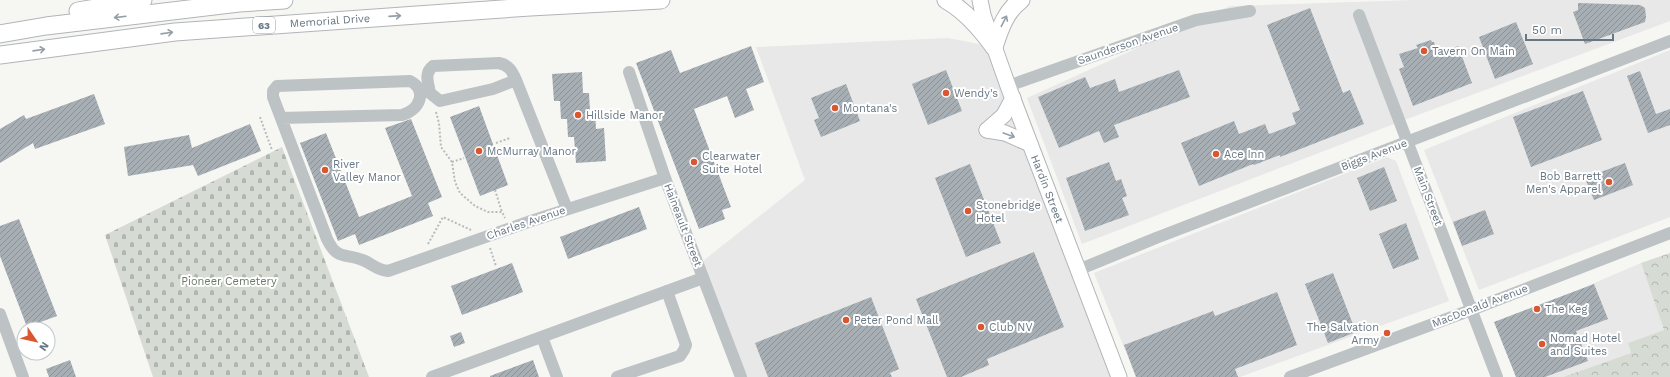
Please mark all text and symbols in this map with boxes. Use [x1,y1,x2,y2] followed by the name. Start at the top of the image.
[289,12,371,30] street label: Memorial Drive
[114,13,127,21] one-way arrow
[388,13,401,20] one-way arrow
[1000,15,1008,27] one-way arrow
[1526,16,1613,42] scale bar
[253,17,275,33] road number: 63
[1076,21,1180,67] street label: Saunderson Avenue
[1532,23,1562,37] text: 50 m
[161,29,174,37] one-way arrow
[1432,45,1515,58] place label: Tavern On Main
[32,46,45,54] one-way arrow
[1419,46,1429,56] marker: Tavern On Main
[954,87,998,100] place label: Wendy's
[941,88,951,98] marker: Wendy's
[843,102,897,115] place label: Montana's
[830,103,840,113] marker: Montana's
[586,109,663,122] place label: Hillside Manor
[573,110,583,120] marker: Hillside Manor
[1003,132,1015,140] one-way arrow
[1339,136,1409,174] street label: Biggs Avenue
[487,145,576,158] place label: McMurray Manor
[474,146,484,156] marker: McMurray Manor
[1224,148,1264,161] place label: Ace Inn
[1211,149,1221,159] marker: Ace Inn
[702,150,763,176] place label: Clearwater Suite Hotel
[1028,153,1066,225] street label: Hardin Street
[689,157,699,167] marker: Clearwater Suite Hotel
[333,158,402,184] place label: River Valley Manor
[320,165,330,175] marker: River Valley Manor
[1411,165,1445,228] street label: Main Street
[1526,170,1602,196] place label: Bob Barrett Men's Apparel
[1604,177,1614,187] marker: Bob Barrett Men's Apparel
[661,182,705,269] street label: Haineault Street
[976,199,1041,225] place label: Stonebridge Hotel
[485,203,567,243] street label: Charles Avenue
[963,206,973,216] marker: Stonebridge Hotel
[181,275,277,288] park label: Pioneer Cemetery
[1430,282,1530,330] street label: MacDonald Avenue
[1545,303,1587,316] place label: The Keg
[1532,304,1542,314] marker: The Keg
[854,314,939,327] place label: Peter Pond Mall
[841,315,851,325] marker: Peter Pond Mall
[16,321,56,361] north arrow
[989,321,1033,334] place label: Club NV
[1307,321,1379,347] place label: The Salvation Army
[976,322,986,332] marker: Club NV
[1382,328,1392,338] marker: The Salvation Army
[1550,332,1621,358] place label: Nomad Hotel and Suites
[36,339,52,353] text: N
[1537,339,1547,349] marker: Nomad Hotel and Suites

